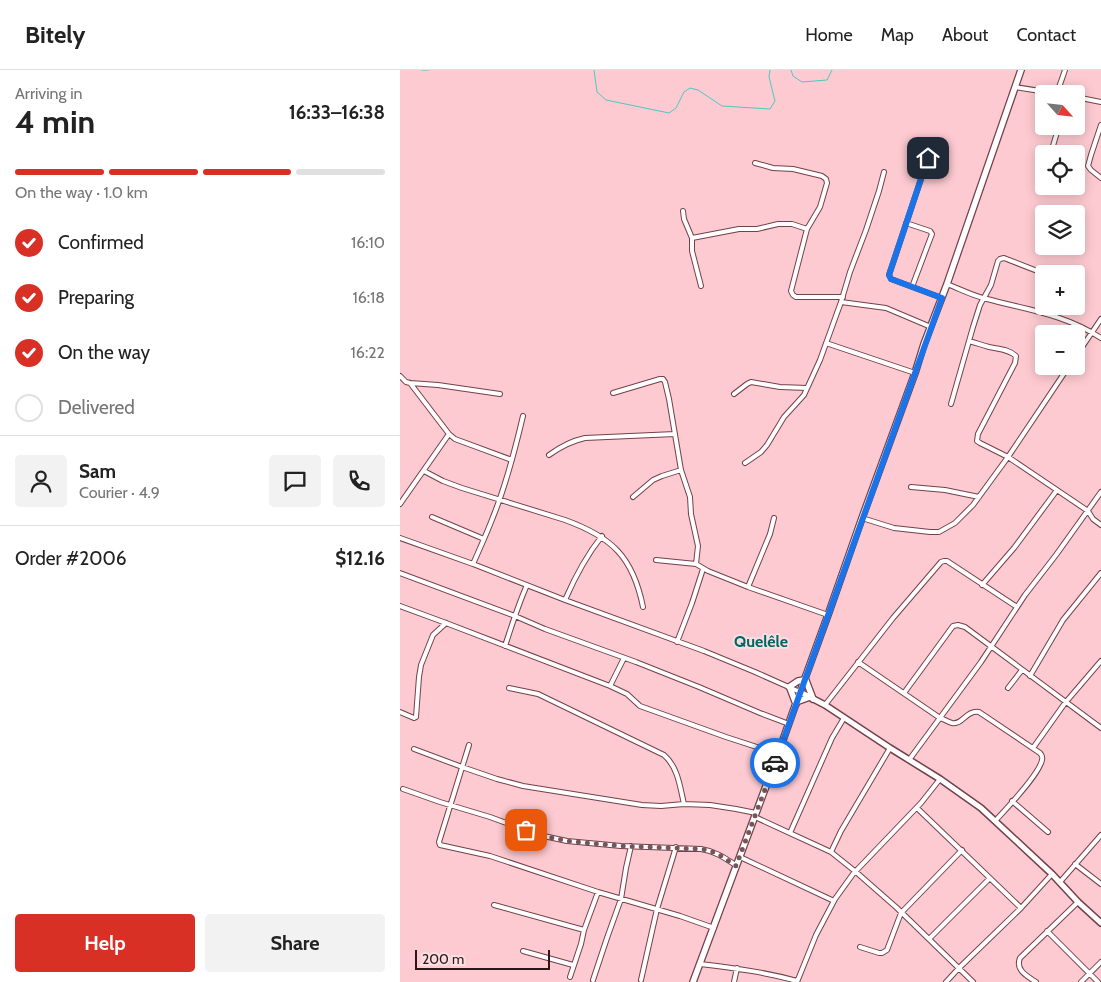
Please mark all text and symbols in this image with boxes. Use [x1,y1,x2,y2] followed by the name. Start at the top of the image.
[25,20,85,49] text: Bitely
[805,24,853,46] text: Home
[881,24,914,46] text: Map
[942,24,988,46] text: About
[1016,24,1076,46] text: Contact
[15,84,82,103] text: Arriving in
[1035,85,1085,135] north arrow
[1035,85,1085,375] map controls
[289,101,385,124] text: 16:33–16:38
[15,102,95,141] text: 4 min
[907,137,949,179] pin
[914,144,942,172] icon: home
[1035,145,1085,195] button: locate
[15,183,148,202] text: On the way · 1.0 km
[1035,205,1085,255] button: layers
[15,229,43,257] icon: check
[58,231,144,254] text: Confirmed
[351,233,385,252] text: 16:10
[1035,265,1085,315] button: +
[15,284,43,312] icon: check
[58,286,134,309] text: Preparing
[352,288,385,307] text: 16:18
[1035,325,1085,375] button: −
[15,339,43,367] icon: check
[58,341,150,364] text: On the way
[351,343,385,362] text: 16:22
[58,396,135,419] text: Delivered
[15,455,67,507] button: person
[269,455,321,507] button: chat
[333,455,385,507] button: phone
[79,460,116,483] text: Sam
[79,483,160,502] text: Courier · 4.9
[15,547,126,570] text: Order #2006
[335,547,385,570] text: $12.16
[734,632,788,651] district label: Quelêle
[750,738,800,788] courier
[761,749,789,777] icon: car
[505,809,547,851] pin
[512,816,540,844] icon: bag
[15,914,195,972] button: Help
[205,914,385,972] button: Share
[415,947,550,970] scale bar
[422,950,464,968] text: 200 m

